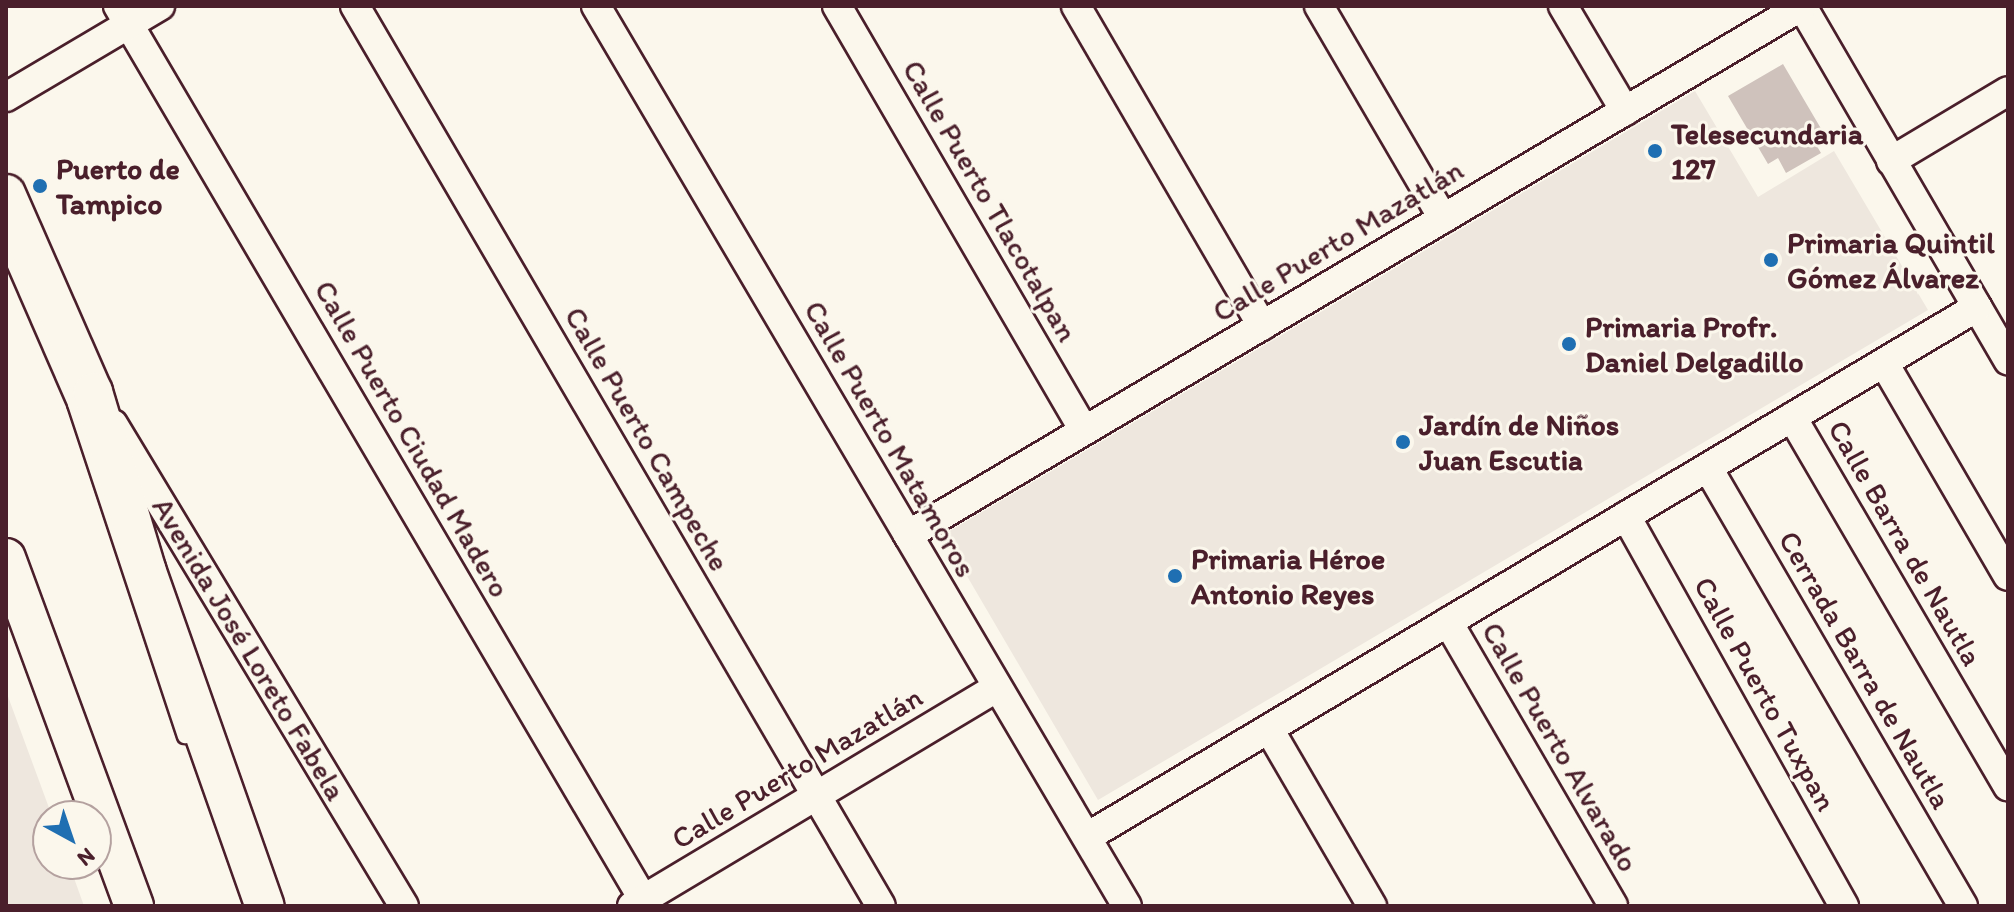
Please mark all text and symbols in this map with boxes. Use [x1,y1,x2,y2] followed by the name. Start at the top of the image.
[895,54,1085,348] street label: Calle Puerto Tlacotalpan
[1671,116,1863,186] place label: Telesecundaria 127
[1646,142,1664,160] marker: Telesecundaria 127
[56,151,180,222] place label: Puerto de Tampico
[1206,152,1470,330] street label: Calle Puerto Mazatlán
[31,177,49,195] marker: Puerto de Tampico
[1787,225,1995,296] place label: Primaria Quintil Gómez Álvarez
[1762,251,1780,269] marker: Primaria Quintil Gómez Álvarez
[306,274,518,604] street label: Calle Puerto Ciudad Madero
[797,295,983,583] street label: Calle Puerto Matamoros
[556,300,738,578] street label: Calle Puerto Campeche
[1585,309,1804,380] place label: Primaria Profr. Daniel Delgadillo
[1560,335,1578,353] marker: Primaria Profr. Daniel Delgadillo
[1419,407,1619,478] place label: Jardín de Niños Juan Escutia
[1820,414,1990,672] street label: Calle Barra de Nautla
[1394,433,1412,451] marker: Jardín de Niños Juan Escutia
[144,491,354,807] street label: Avenida José Loreto Fabela
[1771,525,1959,815] street label: Cerrada Barra de Nautla
[1191,541,1385,612] place label: Primaria Héroe Antonio Reyes
[1166,567,1184,585] marker: Primaria Héroe Antonio Reyes
[1687,572,1843,816] street label: Calle Puerto Tuxpan
[1474,616,1646,878] street label: Calle Puerto Alvarado
[665,679,929,857] street label: Calle Puerto Mazatlán
[32,800,112,880] north arrow
[72,842,101,872] text: N

